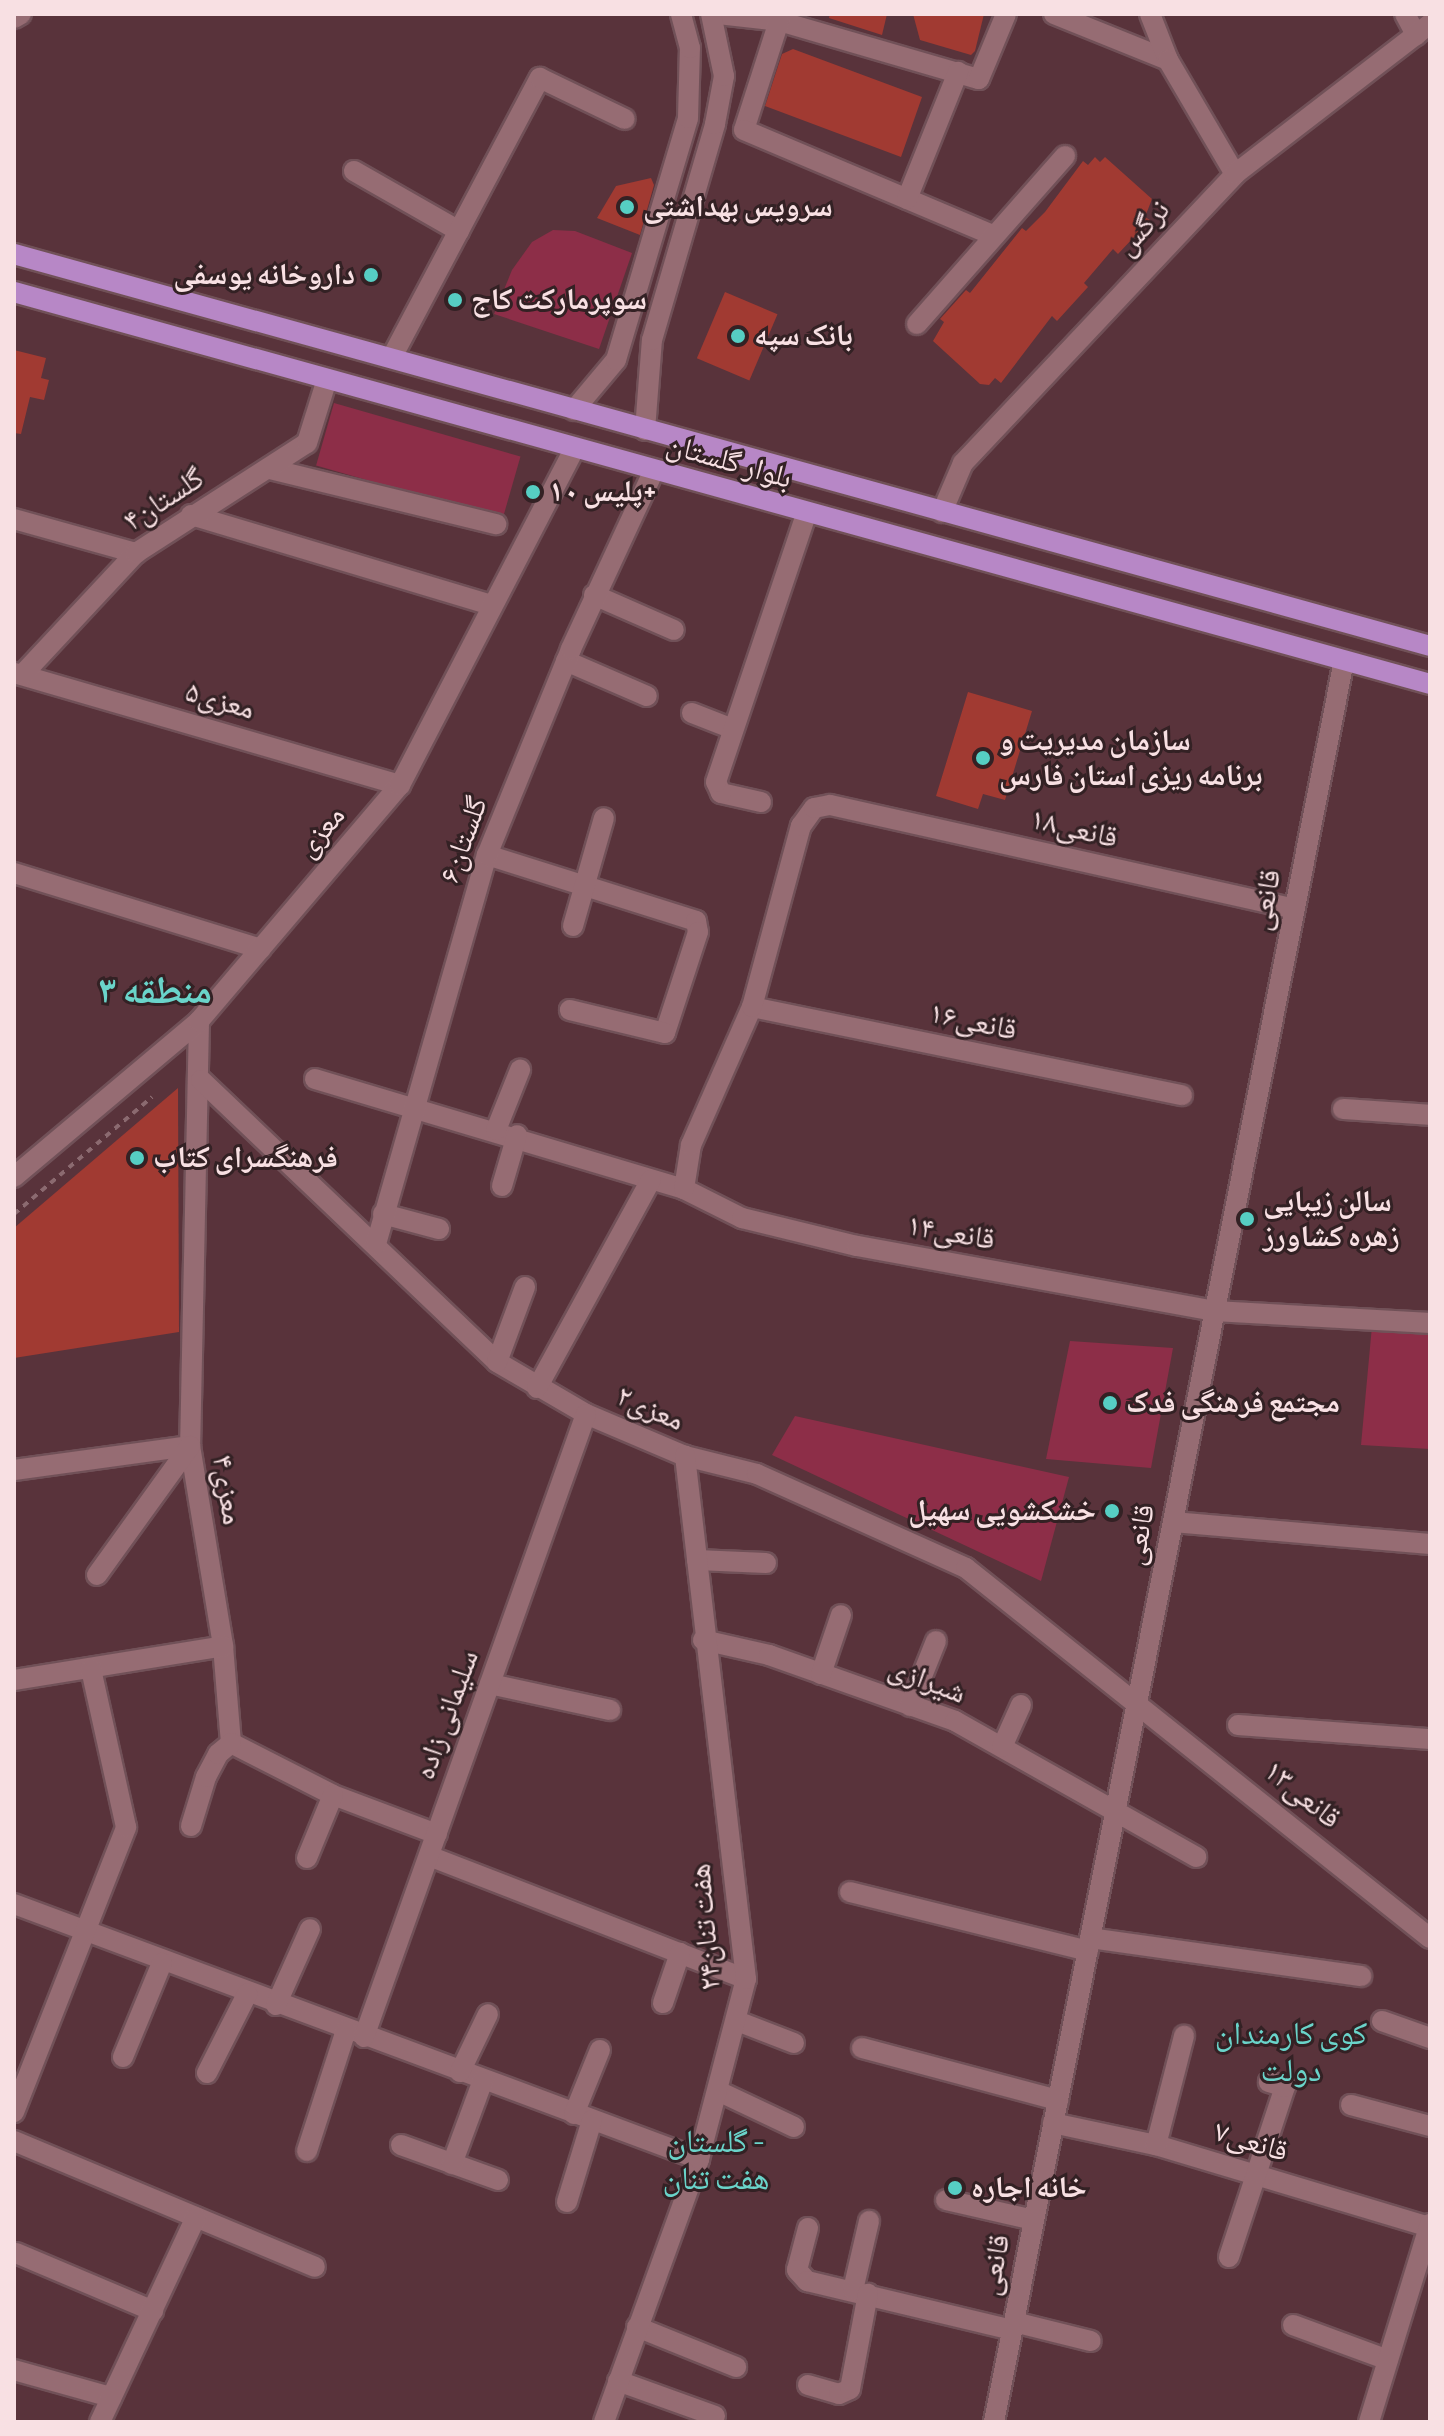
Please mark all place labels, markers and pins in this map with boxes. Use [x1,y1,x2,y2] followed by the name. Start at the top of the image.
[643,189,833,225] place label: سرویس بهداشتی
[618,198,636,216] marker: سرویس بهداشتی
[173,257,355,293] place label: داروخانه یوسفی
[362,266,380,284] marker: داروخانه یوسفی
[471,282,647,318] place label: سوپرمارکت کاج
[446,291,464,309] marker: سوپرمارکت کاج
[754,318,853,354] place label: بانک سپه
[729,327,747,345] marker: بانک سپه
[549,474,657,510] place label: پلیس ۱۰+
[524,483,542,501] marker: پلیس ۱۰+
[999,723,1262,794] place label: سازمان مدیریت و برنامه ریزی استان فارس
[974,749,992,767] marker: سازمان مدیریت و برنامه ریزی استان فارس
[153,1140,338,1176] place label: فرهنگسرای کتاب
[128,1149,146,1167] marker: فرهنگسرای کتاب
[1263,1184,1399,1254] place label: سالن زیبایی زهره کشاورز
[1238,1210,1256,1228] marker: سالن زیبایی زهره کشاورز
[1126,1385,1340,1421] place label: مجتمع فرهنگی فدک
[1101,1394,1119,1412] marker: مجتمع فرهنگی فدک
[908,1493,1096,1529] place label: خشکشویی سهیل
[1103,1502,1121,1520] marker: خشکشویی سهیل
[971,2170,1087,2206] place label: خانه اجاره
[946,2179,964,2197] marker: خانه اجاره

